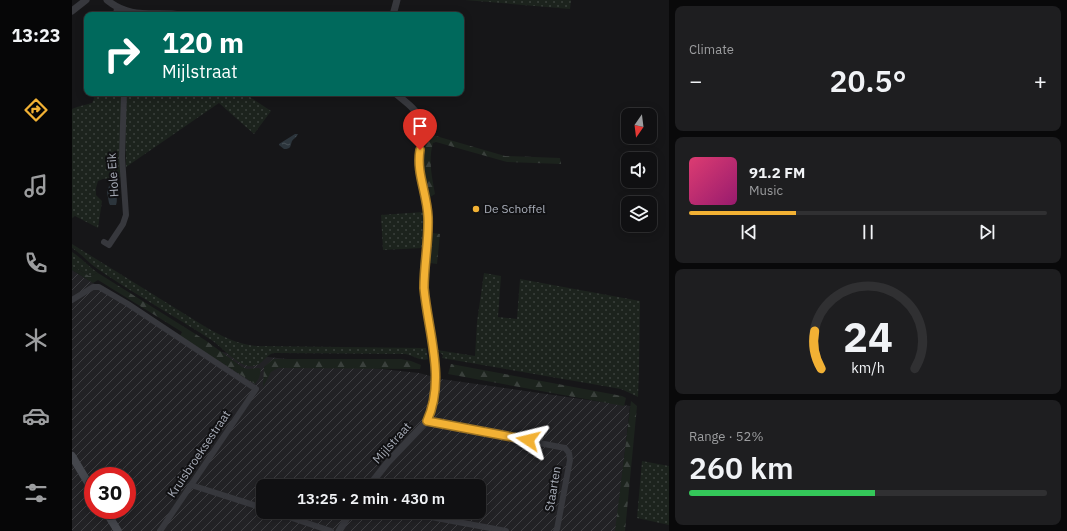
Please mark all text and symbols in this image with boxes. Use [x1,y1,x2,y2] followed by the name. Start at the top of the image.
[11,24,61,47] text: 13:23
[162,24,244,61] text: 120 m
[96,28,148,80] icon: right
[689,41,734,58] text: Climate
[162,60,238,83] text: Mijlstraat
[829,61,907,100] text: 20.5°
[689,66,702,95] text: −
[1034,66,1047,95] text: +
[22,96,50,124] icon: directions
[621,108,657,144] north arrow
[621,108,657,232] map controls
[403,109,437,150] pin
[409,115,431,137] icon: arrive
[103,152,122,198] street label: Hole Eik
[621,152,657,188] button: sound
[749,163,805,182] text: 91.2 FM
[22,172,50,200] icon: music
[749,182,783,199] text: Music
[621,196,657,232] button: layers
[484,201,546,216] place label: De Schoffel
[471,204,481,214] marker: De Schoffel
[738,221,760,243] icon: previous
[857,221,879,243] icon: pause
[976,221,998,243] icon: next
[22,249,50,277] icon: phone
[843,309,893,363] text: 24
[22,326,50,354] icon: climate
[851,358,885,377] text: km/h
[22,402,50,430] icon: car
[164,407,233,500] street label: Kruisbroeksestraat
[369,419,414,466] street label: Mijlstraat
[507,419,549,461] position arrow
[689,428,763,445] text: Range · 52%
[689,448,794,487] text: 260 km
[541,465,564,513] street label: Staarten
[84,467,136,519] speed limit sign: 30
[22,479,50,507] icon: filters
[297,489,445,508] text: 13:25 · 2 min · 430 m

